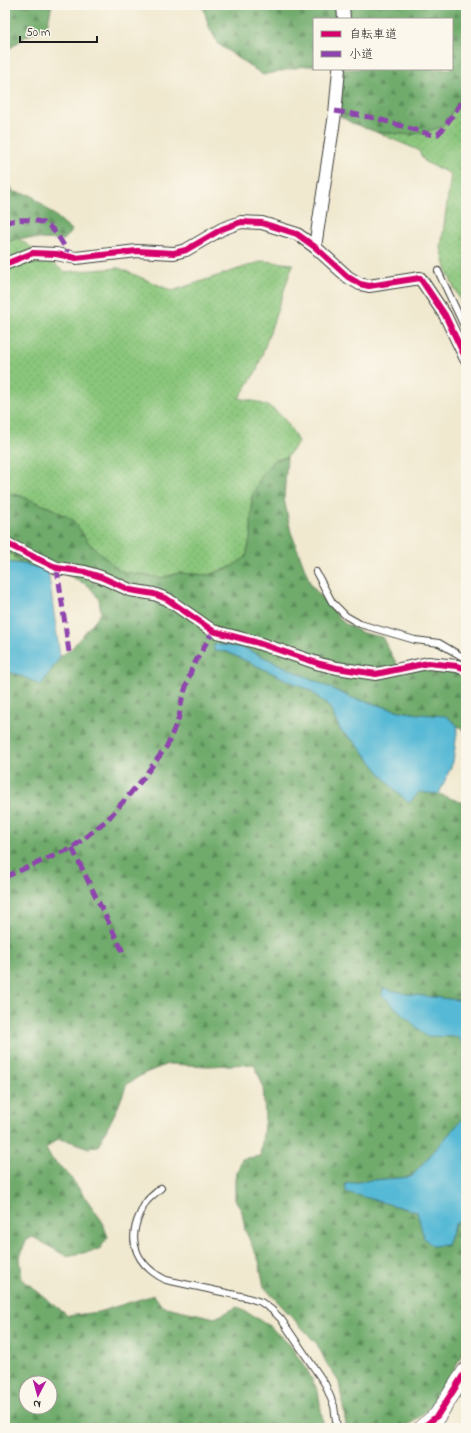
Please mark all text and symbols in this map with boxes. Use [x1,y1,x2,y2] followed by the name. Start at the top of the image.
[20,18,97,44] scale bar
[313,18,453,70] legend
[26,24,50,42] text: 50 m
[349,26,397,44] text: 自転車道
[349,46,373,64] text: 小道
[18,1375,58,1415] north arrow
[33,1396,42,1412] text: N

